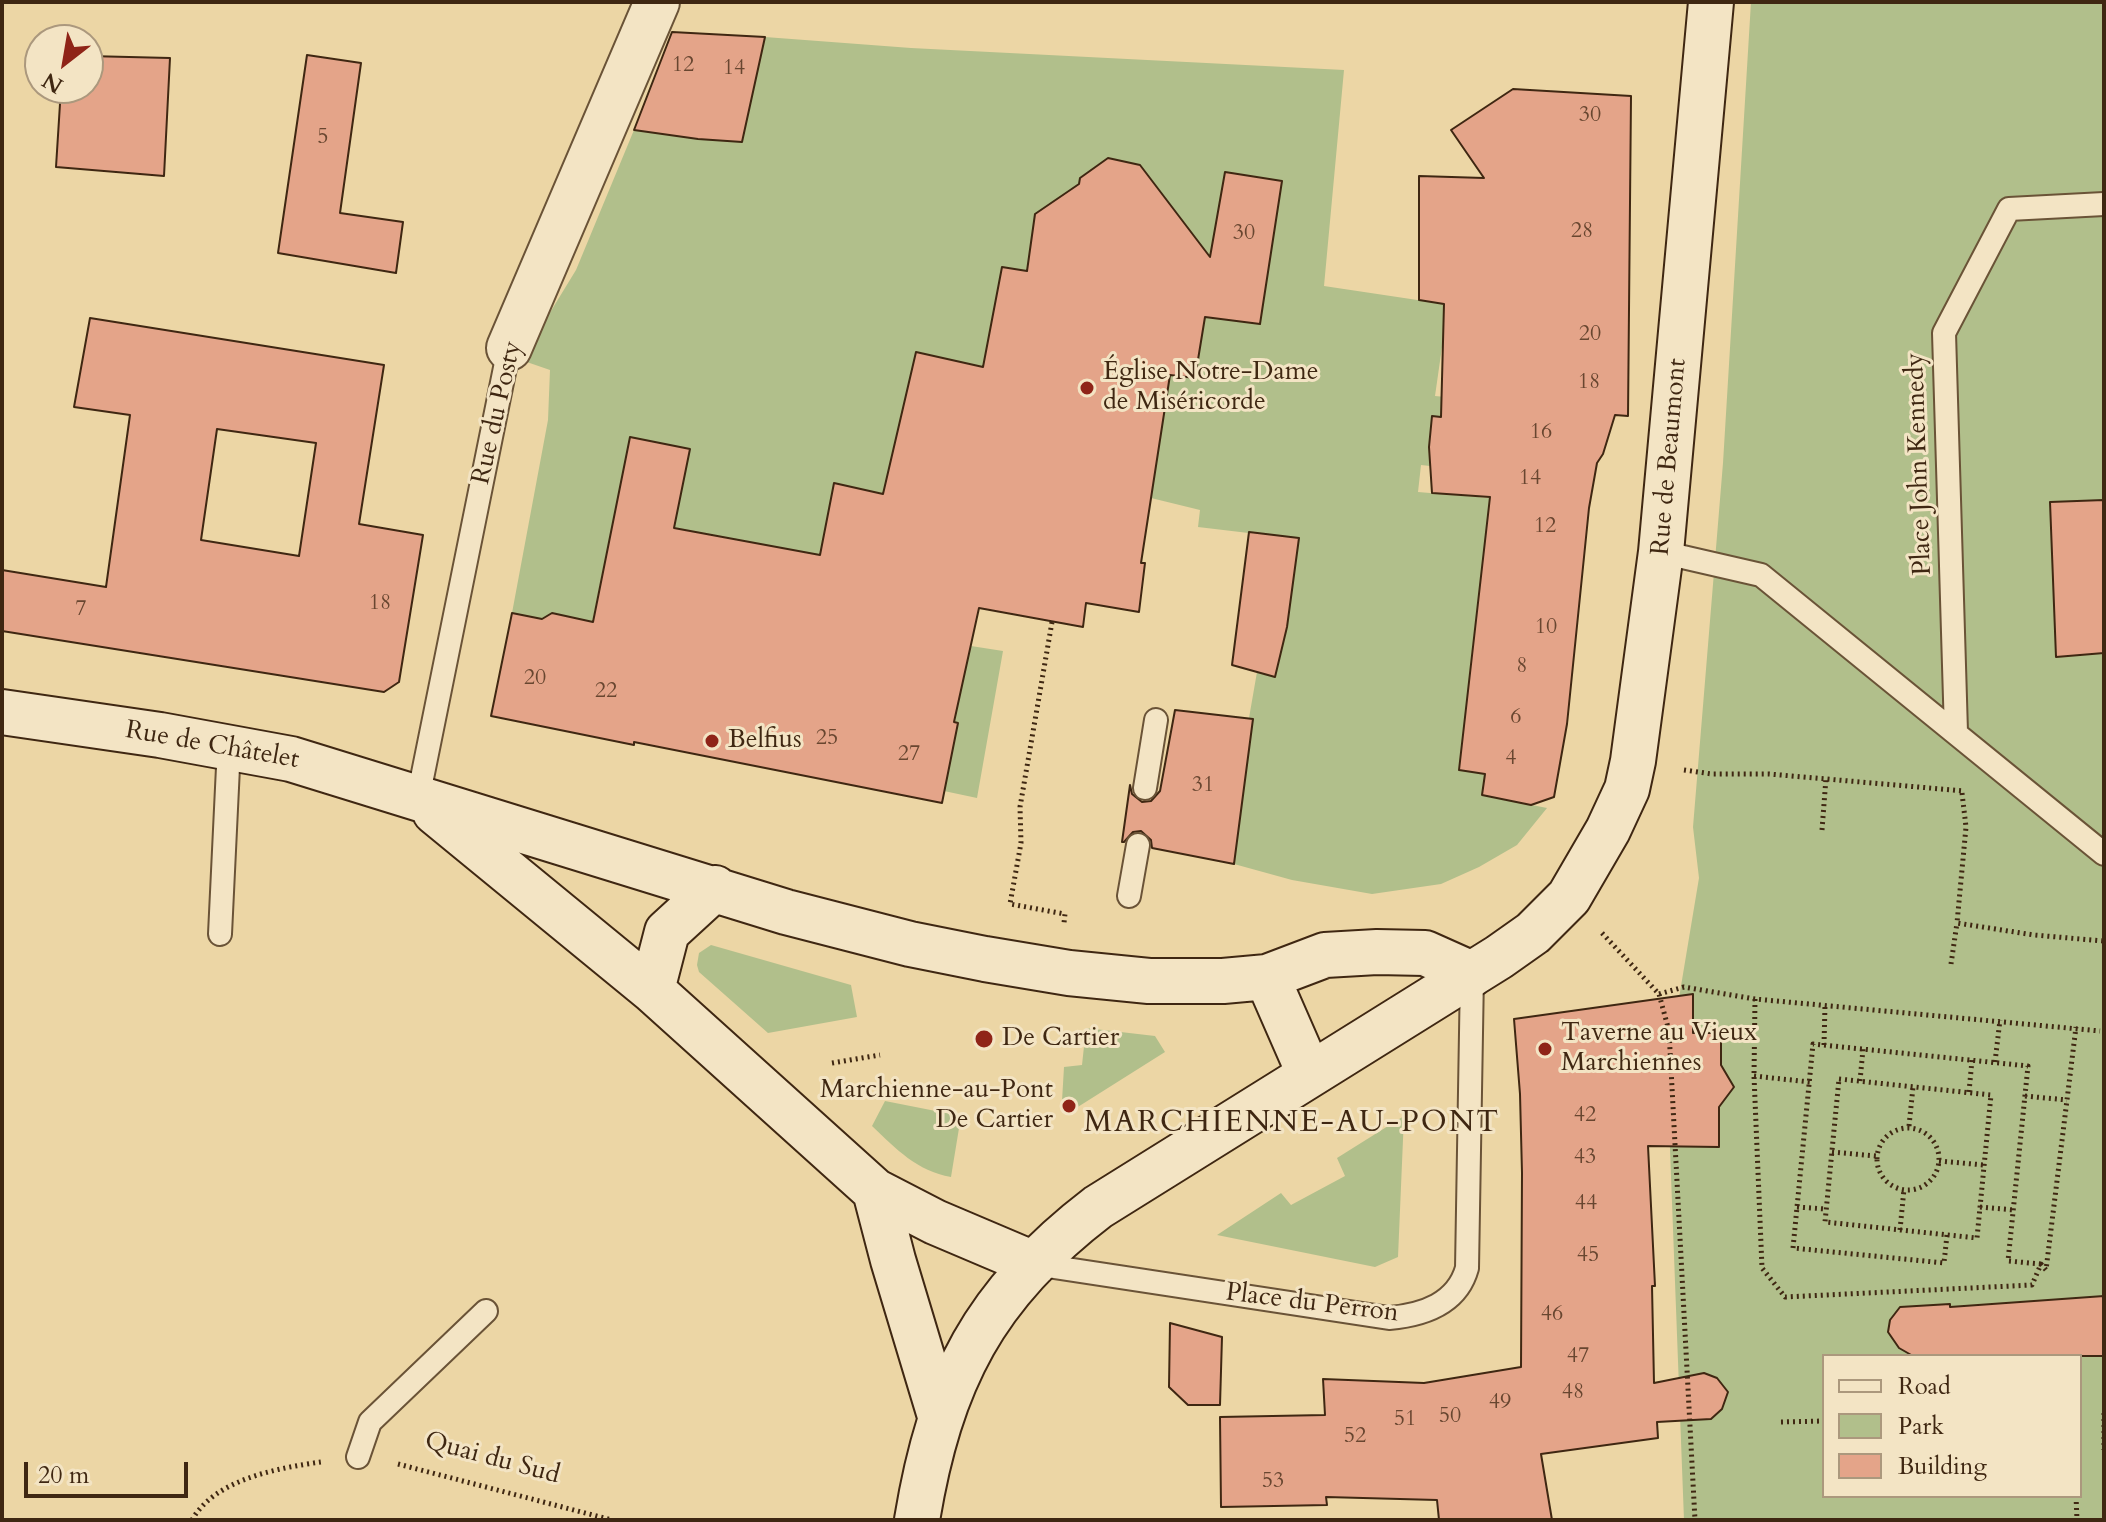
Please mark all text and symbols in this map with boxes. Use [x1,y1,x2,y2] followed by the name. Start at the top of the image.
[24,24,104,104] north arrow
[672,53,694,79] house number: 12
[723,56,745,82] house number: 14
[37,65,69,101] text: N
[1579,103,1601,129] house number: 30
[317,125,329,151] house number: 5
[1571,219,1593,245] house number: 28
[1233,221,1255,247] house number: 30
[1579,322,1601,348] house number: 20
[466,338,530,488] street label: Rue du Posty
[1901,352,1939,576] street label: Place John Kennedy
[1103,357,1319,418] place label: Église Notre-Dame de Miséricorde
[1646,357,1694,557] street label: Rue de Beaumont
[1578,370,1600,396] house number: 18
[1078,379,1096,397] marker: Église Notre-Dame de Miséricorde
[1530,420,1552,446] house number: 16
[1519,466,1541,492] house number: 14
[1534,514,1556,540] house number: 12
[369,591,391,617] house number: 18
[75,597,87,623] house number: 7
[1535,615,1557,641] house number: 10
[1516,654,1528,680] house number: 8
[524,666,546,692] house number: 20
[595,679,617,705] house number: 22
[1510,705,1522,731] house number: 6
[123,715,301,777] street label: Rue de Châtelet
[728,725,802,757] place label: Belfius
[816,726,838,752] house number: 25
[703,732,721,750] marker: Belfius
[898,742,920,768] house number: 27
[1505,746,1517,772] house number: 4
[1192,773,1214,799] house number: 31
[1561,1018,1757,1080] place label: Taverne au Vieux Marchiennes
[1002,1023,1119,1055] place label: De Cartier
[973,1028,995,1050] marker: De Cartier
[1536,1040,1554,1058] marker: Taverne au Vieux Marchiennes
[820,1075,1053,1136] place label: Marchienne-au-Pont De Cartier
[1060,1097,1078,1115] marker: Marchienne-au-Pont De Cartier
[1574,1103,1596,1129] house number: 42
[1084,1106,1500,1142] district label: MARCHIENNE-AU-PONT
[1574,1145,1596,1171] house number: 43
[1575,1191,1597,1217] house number: 44
[1577,1243,1599,1269] house number: 45
[1224,1278,1400,1330] street label: Place du Perron
[1541,1302,1563,1328] house number: 46
[1567,1344,1589,1370] house number: 47
[1822,1354,2082,1498] legend
[1898,1370,1951,1403] text: Road
[1562,1380,1584,1406] house number: 48
[1489,1390,1511,1416] house number: 49
[1439,1404,1461,1430] house number: 50
[1394,1407,1416,1433] house number: 51
[1898,1410,1944,1443] text: Park
[1344,1424,1366,1450] house number: 52
[421,1426,563,1492] street label: Quai du Sud
[28,1446,192,1496] scale bar
[1898,1450,1987,1483] text: Building
[38,1459,89,1492] text: 20 m
[1262,1469,1284,1495] house number: 53

